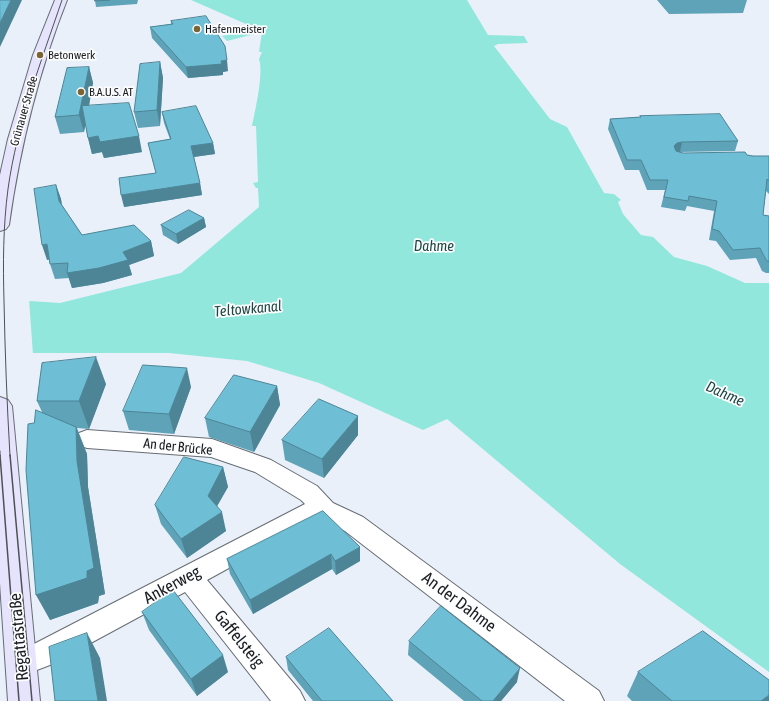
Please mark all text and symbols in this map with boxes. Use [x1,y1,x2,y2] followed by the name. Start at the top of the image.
[205,22,266,36] place label: Hafenmeister
[192,24,202,34] marker: Hafenmeister
[48,48,95,62] place label: Betonwerk
[35,50,45,60] marker: Betonwerk
[7,74,41,148] street label: Grünauer Straße
[89,85,133,99] place label: B.A.U.S. AT
[76,87,86,97] marker: B.A.U.S. AT
[414,237,454,255] water label: Dahme
[213,297,283,321] water label: Teltowkanal
[703,378,747,410] water label: Dahme
[143,435,213,459] street label: An der Brücke
[140,562,204,608] street label: Ankerweg
[418,567,500,637] street label: An der Dahme
[5,592,33,682] street label: Regattastraße
[210,606,268,672] street label: Gaffelsteig

